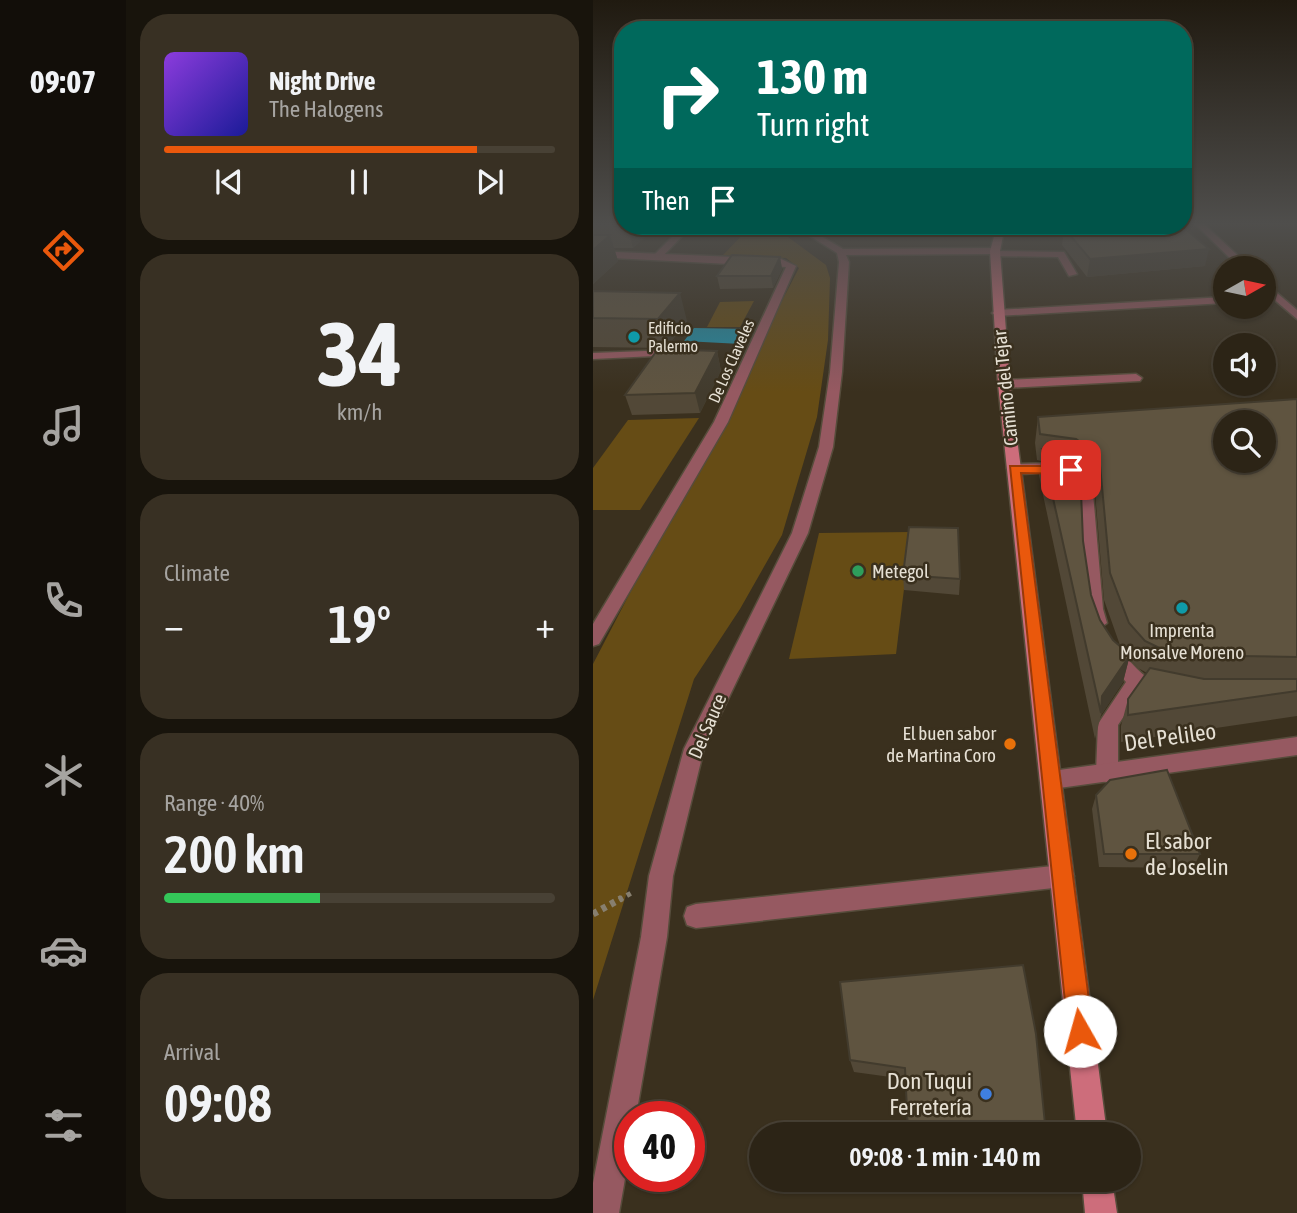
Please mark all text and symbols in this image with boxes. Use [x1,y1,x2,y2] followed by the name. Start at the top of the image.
[757,48,868,104] text: 130 m
[642,49,733,140] icon: right
[30,63,96,100] text: 09:07
[269,66,376,96] text: Night Drive
[269,96,383,122] text: The Halogens
[757,106,870,143] text: Turn right
[210,163,248,201] icon: previous
[340,163,378,201] icon: pause
[471,163,509,201] icon: next
[704,182,742,220] icon: arrive
[642,186,690,216] text: Then
[39,226,88,275] icon: directions
[1213,256,1275,318] north arrow
[1213,256,1276,473] map controls
[317,301,402,405] text: 34
[705,316,758,406] street label: De Los Claveles
[648,319,698,355] place label: Edificio Palermo
[626,329,642,345] marker: Edificio Palermo
[988,329,1022,447] street label: Camino del Tejar
[1213,333,1276,396] button: sound
[337,399,382,425] text: km/h
[39,401,88,450] icon: music
[1213,410,1276,473] button: search
[1041,440,1101,500] pin
[1052,451,1090,489] icon: arrive
[164,560,230,586] text: Climate
[872,560,929,582] place label: Metegol
[850,563,866,579] marker: Metegol
[39,576,88,625] icon: phone
[328,594,391,654] text: 19°
[1174,600,1190,616] marker: Imprenta Monsalve Moreno
[164,603,184,646] text: −
[535,603,555,646] text: +
[1120,619,1244,663] place label: Imprenta Monsalve Moreno
[683,690,731,762] street label: Del Sauce
[1122,718,1218,756] street label: Del Pelileo
[886,722,996,766] place label: El buen sabor de Martina Coro
[1002,736,1018,752] marker: El buen sabor de Martina Coro
[39,751,88,800] icon: climate
[164,790,264,816] text: Range · 40%
[164,824,305,884] text: 200 km
[1145,828,1229,880] place label: El sabor de Joselin
[1123,846,1139,862] marker: El sabor de Joselin
[39,926,88,975] icon: car
[1043,994,1117,1068] position arrow
[164,1039,220,1065] text: Arrival
[887,1068,972,1120] place label: Don Tuqui Ferretería
[164,1073,272,1133] text: 09:08
[978,1086,994,1102] marker: Don Tuqui Ferretería
[39,1101,88,1150] icon: filters
[614,1101,705,1192] speed limit sign: 40
[849,1142,1041,1172] text: 09:08 · 1 min · 140 m

